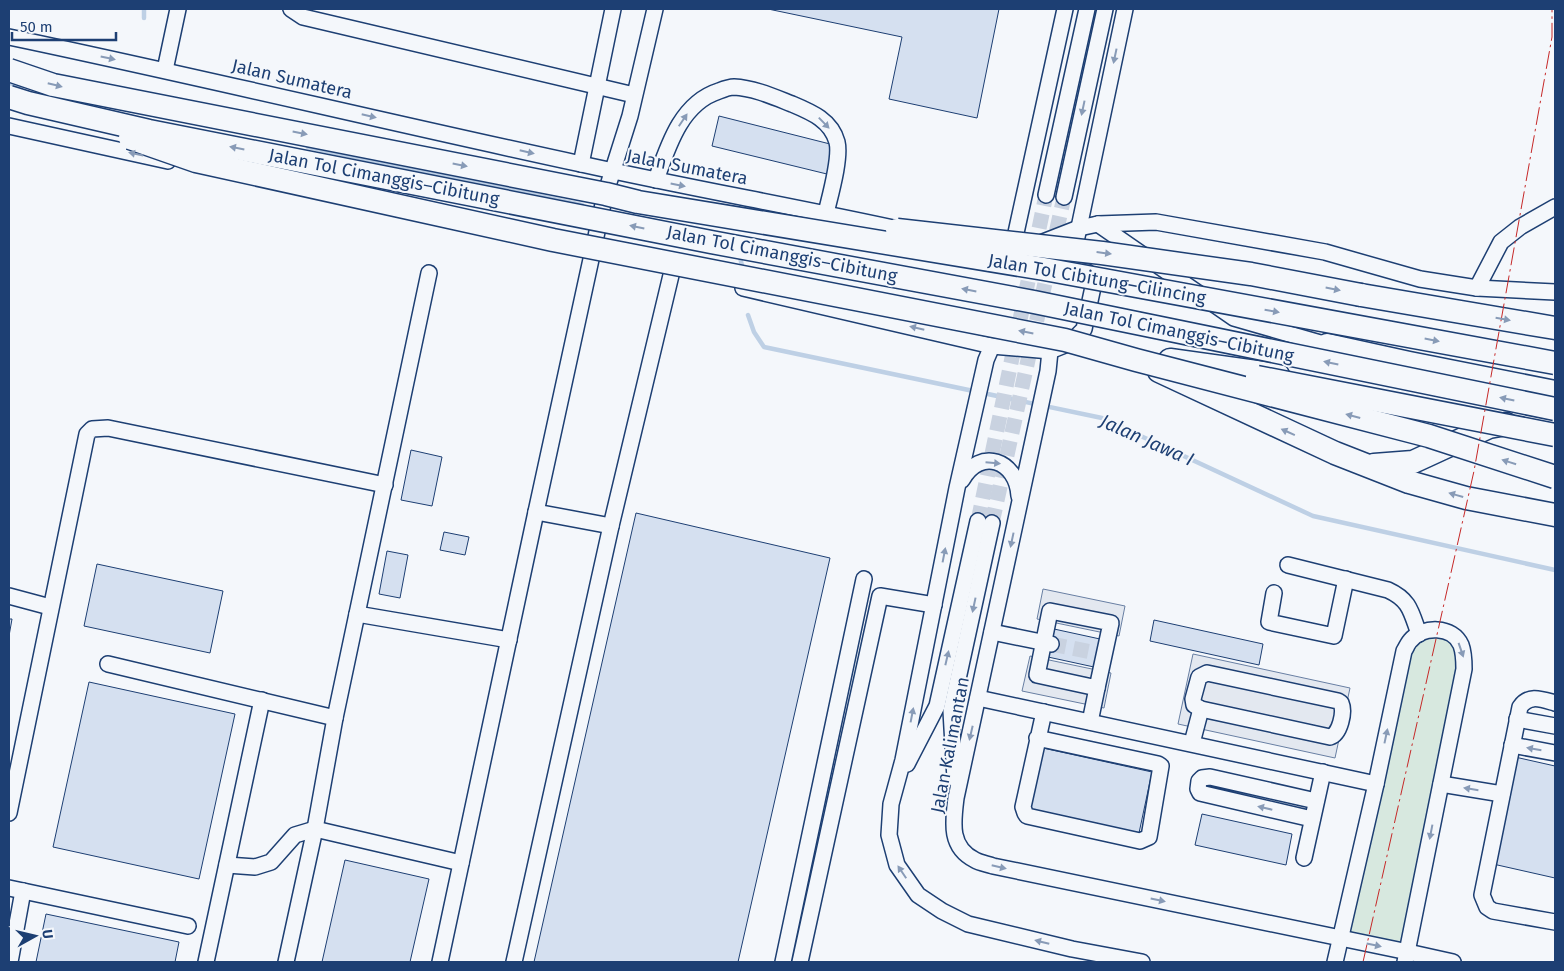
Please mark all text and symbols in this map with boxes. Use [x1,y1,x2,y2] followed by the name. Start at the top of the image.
[12,10,116,42] scale bar
[20,18,53,36] text: 50 m
[1111,49,1119,65] one-way arrow
[100,54,115,62] one-way arrow
[230,54,354,104] street label: Jalan Sumatera
[48,81,63,89] one-way arrow
[1079,100,1087,116] one-way arrow
[361,112,376,120] one-way arrow
[678,113,687,127] one-way arrow
[818,116,830,128] one-way arrow
[293,130,309,138] one-way arrow
[230,144,245,152] one-way arrow
[267,144,502,210] street label: Jalan Tol Cimanggis–Cibitung
[625,144,749,190] street label: Jalan Sumatera
[520,148,535,156] one-way arrow
[128,150,143,158] one-way arrow
[452,161,467,169] one-way arrow
[671,181,687,189] one-way arrow
[665,221,900,287] street label: Jalan Tol Cimanggis–Cibitung
[629,222,645,230] one-way arrow
[986,249,1208,309] street label: Jalan Tol Cibitung–Cilincing
[1096,250,1112,258] one-way arrow
[960,285,976,293] one-way arrow
[1326,286,1342,294] one-way arrow
[1062,297,1297,367] street label: Jalan Tol Cimanggis–Cibitung
[1265,307,1281,315] one-way arrow
[1495,315,1511,323] one-way arrow
[909,324,924,332] one-way arrow
[1018,328,1034,336] one-way arrow
[1425,336,1441,344] one-way arrow
[1324,359,1339,367] one-way arrow
[1500,395,1515,403] one-way arrow
[1096,409,1197,471] water label: Jalan Jawa I
[1345,412,1360,420] one-way arrow
[1281,428,1295,436] one-way arrow
[1501,457,1516,465] one-way arrow
[986,459,1002,467] one-way arrow
[1448,491,1463,499] one-way arrow
[1007,532,1015,548] one-way arrow
[940,548,948,563] one-way arrow
[970,597,978,612] one-way arrow
[1458,642,1465,657] one-way arrow
[943,651,951,666] one-way arrow
[926,675,974,815] street label: Jalan Kalimantan
[908,707,916,722] one-way arrow
[966,725,974,741] one-way arrow
[1383,728,1391,744] one-way arrow
[1526,745,1541,753] one-way arrow
[1463,785,1479,793] one-way arrow
[1257,804,1273,812] one-way arrow
[1427,824,1435,840] one-way arrow
[991,863,1006,871] one-way arrow
[897,865,907,879] one-way arrow
[1151,896,1166,904] one-way arrow
[10,911,60,961] north arrow
[38,929,56,940] text: U
[1035,938,1050,946] one-way arrow
[1366,941,1382,949] one-way arrow

